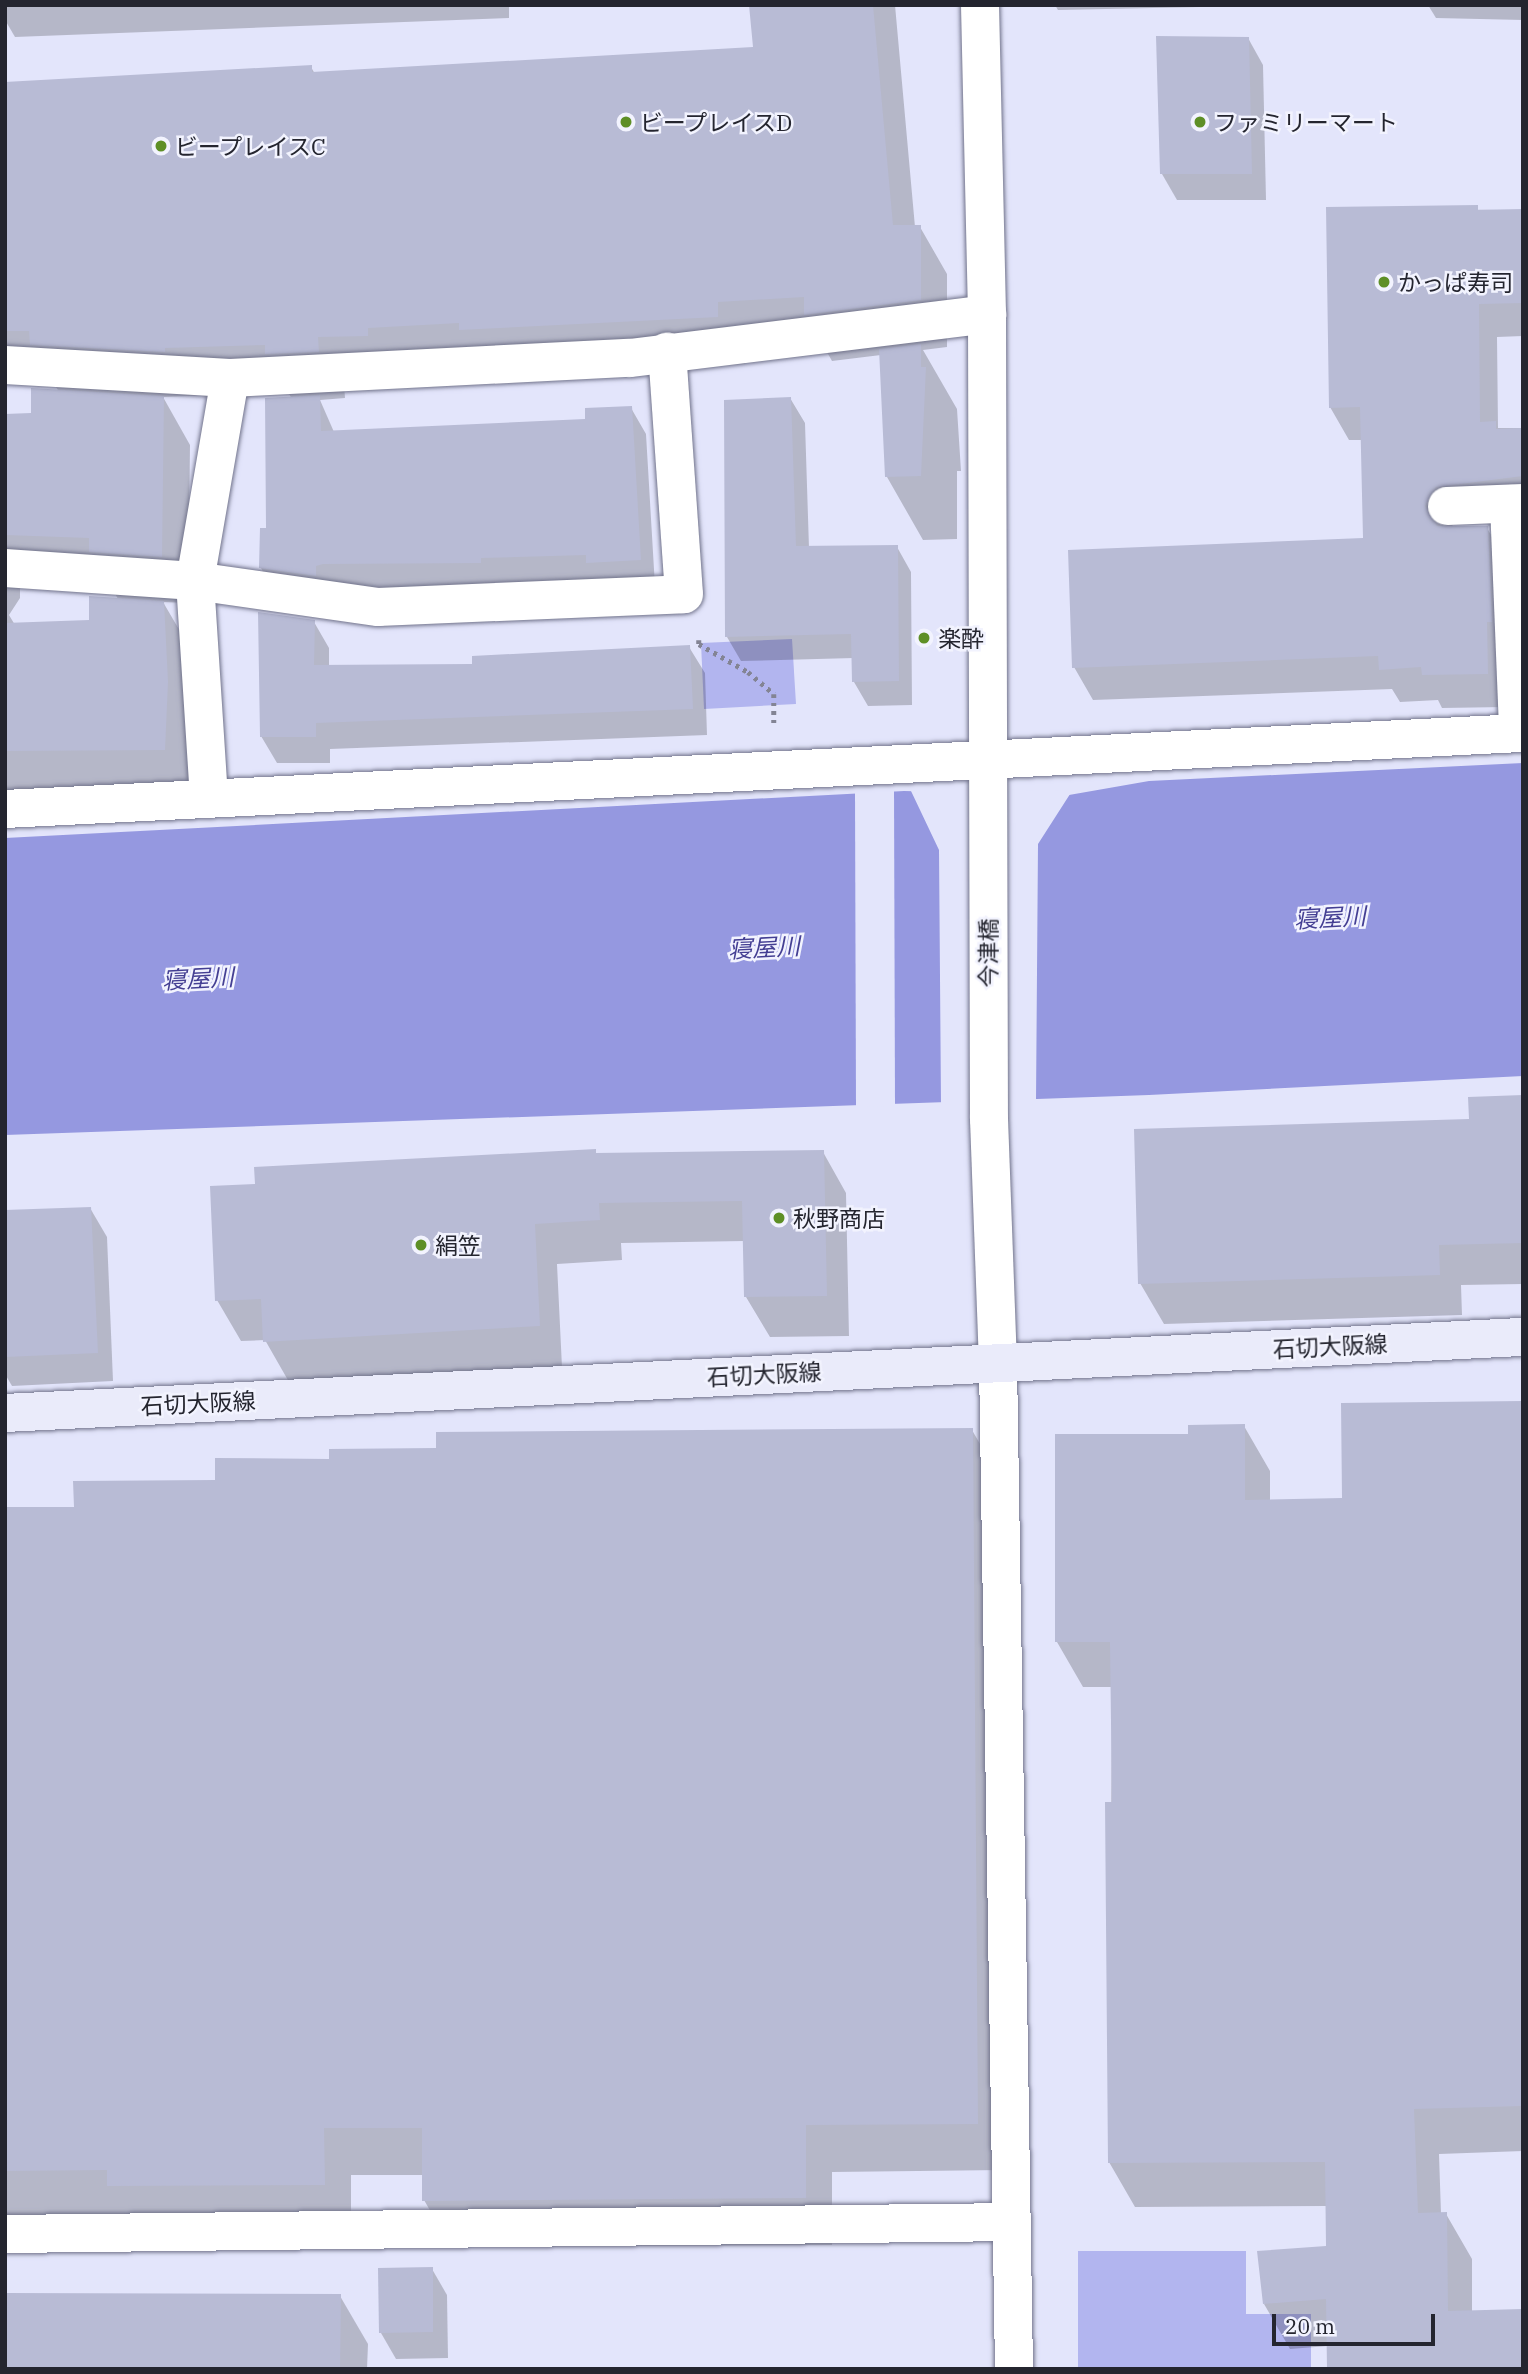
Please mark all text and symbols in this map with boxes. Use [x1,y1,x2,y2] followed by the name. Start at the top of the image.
[640,108,794,136] place label: ビープレイスD
[1214,108,1398,136] place label: ファミリーマート
[618,114,634,130] marker: ビープレイスD
[1192,114,1208,130] marker: ファミリーマート
[175,132,328,160] place label: ビープレイスC
[153,138,169,154] marker: ビープレイスC
[1398,268,1513,296] place label: かっぱ寿司
[1376,274,1392,290] marker: かっぱ寿司
[938,624,984,652] place label: 楽酔
[916,630,932,646] marker: 楽酔
[1293,902,1367,934] water label: 寝屋川
[974,919,1002,987] street label: 今津橋
[727,932,801,964] water label: 寝屋川
[161,963,235,995] water label: 寝屋川
[793,1204,885,1232] place label: 秋野商店
[771,1210,787,1226] marker: 秋野商店
[435,1231,481,1259] place label: 絹笠
[413,1237,429,1253] marker: 絹笠
[1272,1329,1388,1363] street label: 石切大阪線
[706,1357,822,1391] street label: 石切大阪線
[140,1386,256,1420] street label: 石切大阪線
[1276,2300,1439,2344] scale bar
[1285,2312,1335,2340] text: 20 m

